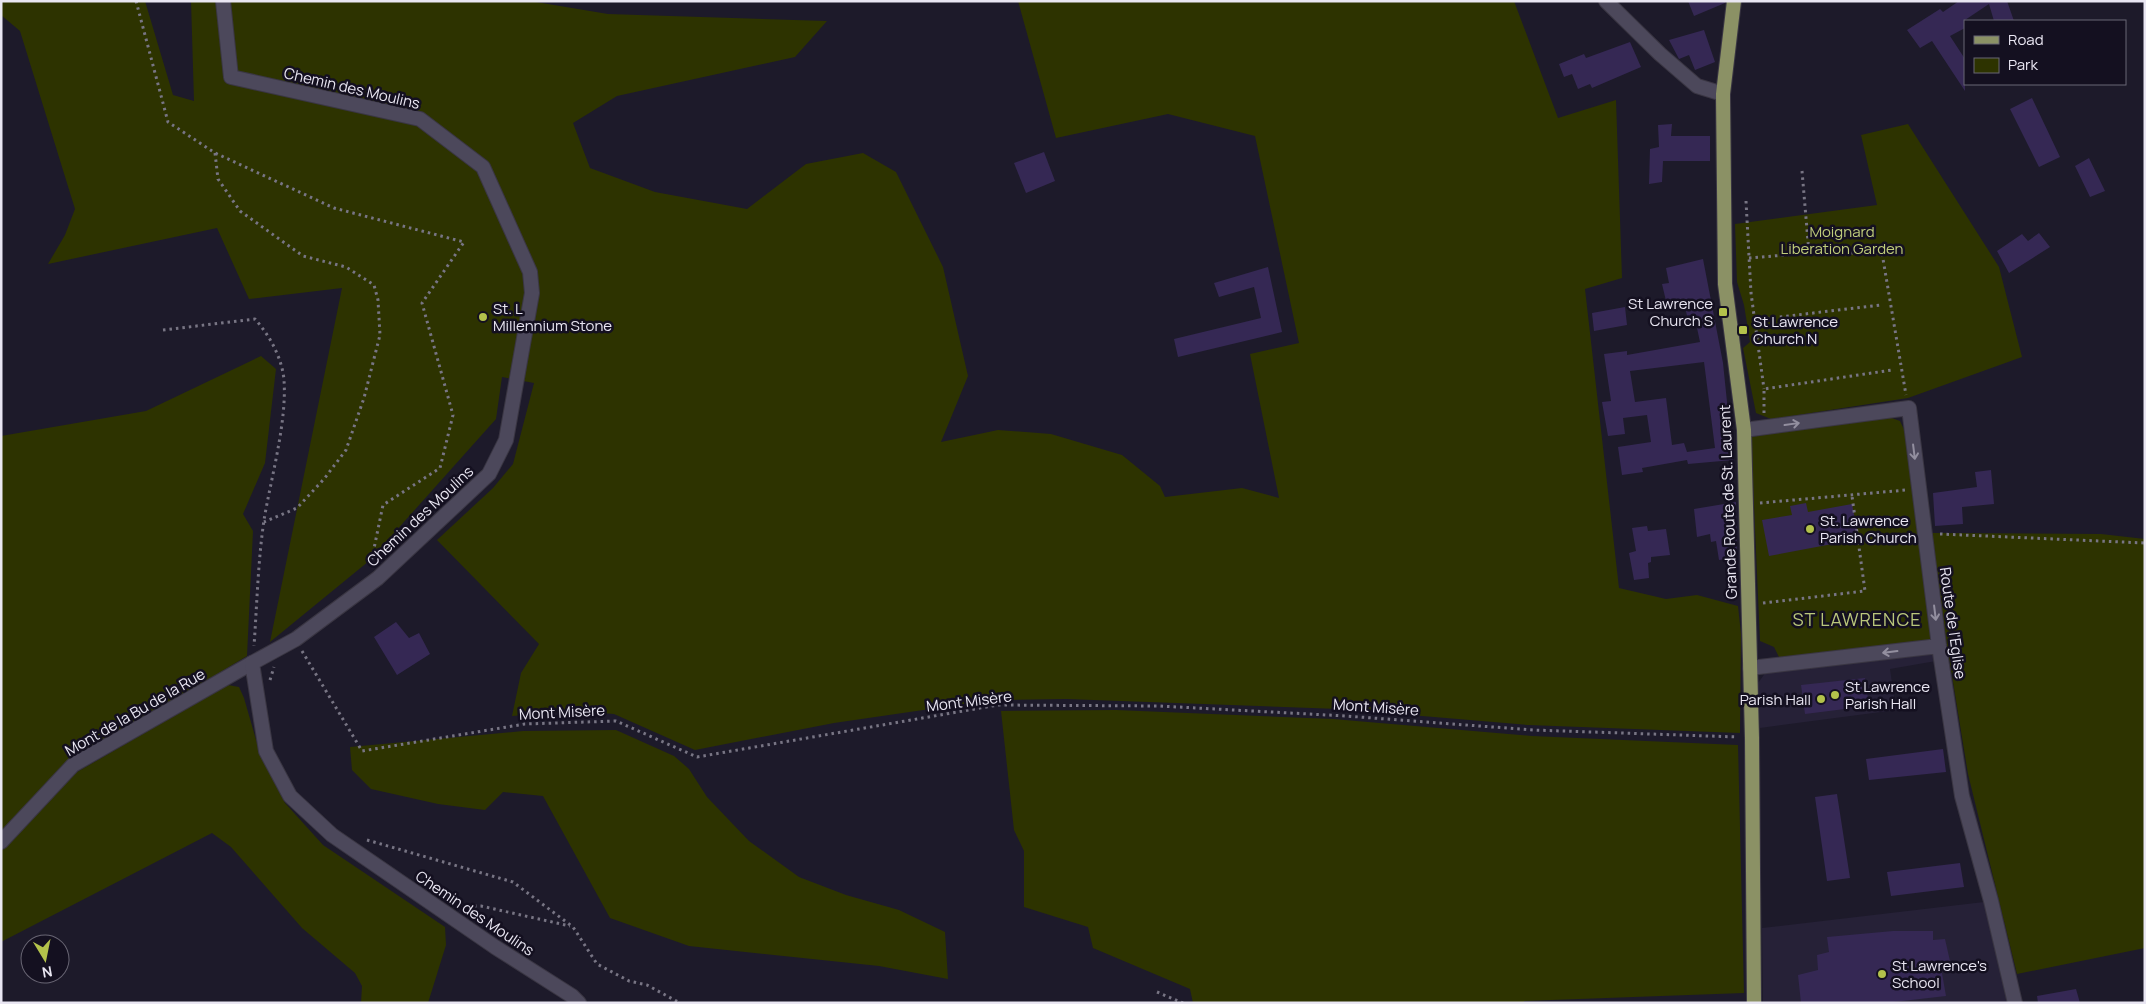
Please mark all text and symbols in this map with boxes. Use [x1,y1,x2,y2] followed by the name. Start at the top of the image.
[1964,20,2126,85] legend
[2008,29,2044,50] text: Road
[2008,54,2038,75] text: Park
[282,62,422,114] street label: Chemin des Moulins
[1780,221,1904,259] park label: Moignard Liberation Garden
[1628,293,1713,331] place label: St Lawrence Church S
[493,298,612,336] place label: St. L Millennium Stone
[1717,306,1729,318] marker: St Lawrence Church S
[477,311,489,323] marker: St. L Millennium Stone
[1753,311,1838,349] place label: St Lawrence Church N
[1737,324,1749,336] marker: St Lawrence Church N
[1714,404,1742,600] street label: Grande Route de St. Laurent
[1784,418,1800,428] one-way arrow
[1910,444,1920,460] one-way arrow
[362,461,478,571] street label: Chemin des Moulins
[1820,510,1917,548] place label: St. Lawrence Parish Church
[1804,523,1816,535] marker: St. Lawrence Parish Church
[1935,566,1971,680] street label: Route de l'Eglise
[1930,605,1940,621] one-way arrow
[1792,607,1922,631] district label: ST LAWRENCE
[1883,647,1899,657] one-way arrow
[61,663,209,761] street label: Mont de la Bu de la Rue
[1845,676,1930,714] place label: St Lawrence Parish Hall
[925,685,1013,717] street label: Mont Misère
[1740,689,1811,710] place label: Parish Hall
[1829,689,1841,701] marker: St Lawrence Parish Hall
[1815,693,1827,705] marker: Parish Hall
[1332,694,1420,720] street label: Mont Misère
[518,699,606,725] street label: Mont Misère
[411,865,539,961] street label: Chemin des Moulins
[20,934,70,984] north arrow
[1892,955,1987,993] place label: St Lawrence's School
[41,962,54,983] text: N
[1876,968,1888,980] marker: St Lawrence's School

